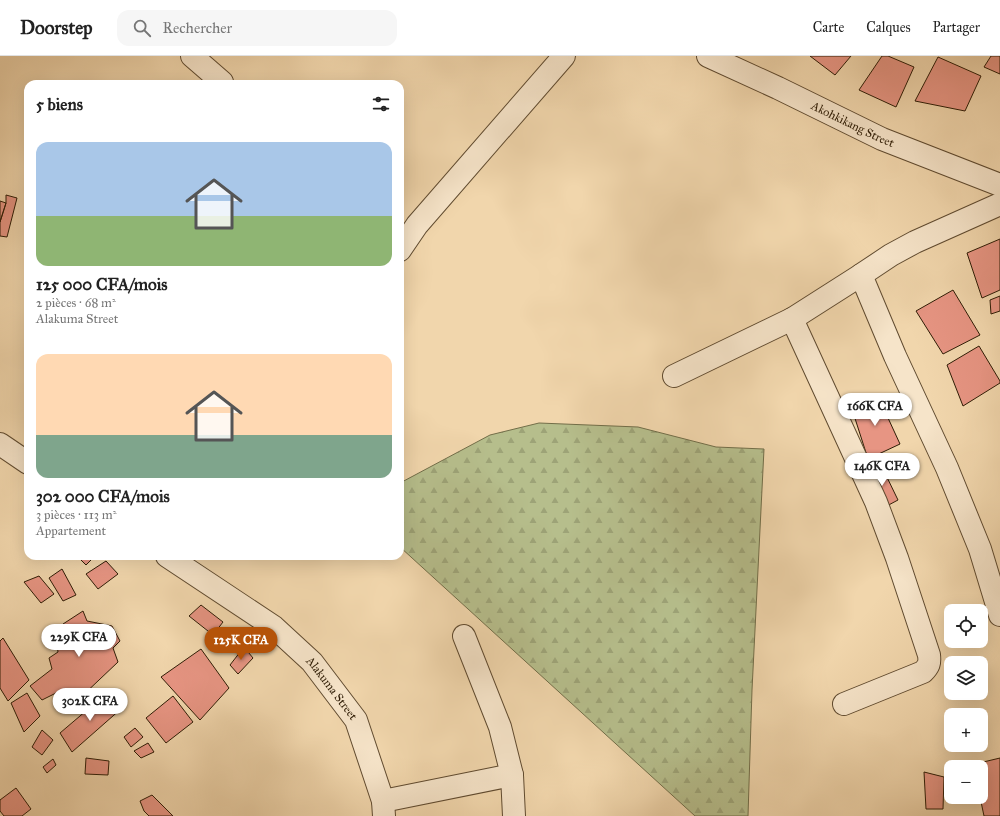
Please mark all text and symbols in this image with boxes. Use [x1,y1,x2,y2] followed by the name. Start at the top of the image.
[117,10,397,46] search box
[20,16,93,39] text: Doorstep
[131,17,153,39] icon: search
[163,19,232,37] text: Rechercher
[813,19,844,36] text: Carte
[866,19,911,36] text: Calques
[933,19,980,36] text: Partager
[370,93,392,115] icon: filters
[36,94,83,115] text: 5 biens
[808,98,897,150] street label: Akohkikang Street
[178,168,250,240] icon: home
[36,274,168,295] text: 125 000 CFA/mois
[36,295,116,311] text: 2 pièces · 68 m²
[36,311,118,327] text: Alakuma Street
[178,380,250,452] icon: home
[834,393,916,427] pin: 166K CFA
[847,398,903,414] text: 166K CFA
[841,453,923,487] pin: 146K CFA
[854,458,910,474] text: 146K CFA
[36,486,170,507] text: 302 000 CFA/mois
[36,507,116,523] text: 3 pièces · 113 m²
[36,523,106,539] text: Appartement
[944,604,988,804] map controls
[944,604,988,648] button: locate
[38,624,120,658] pin: 229K CFA
[200,627,282,661] pin: 125K CFA
[50,629,108,645] text: 229K CFA
[214,632,269,648] text: 125K CFA
[303,653,361,723] street label: Alakuma Street
[944,656,988,700] button: layers
[49,688,131,722] pin: 302K CFA
[62,693,118,709] text: 302K CFA
[944,708,988,752] button: +
[944,760,988,804] button: −

